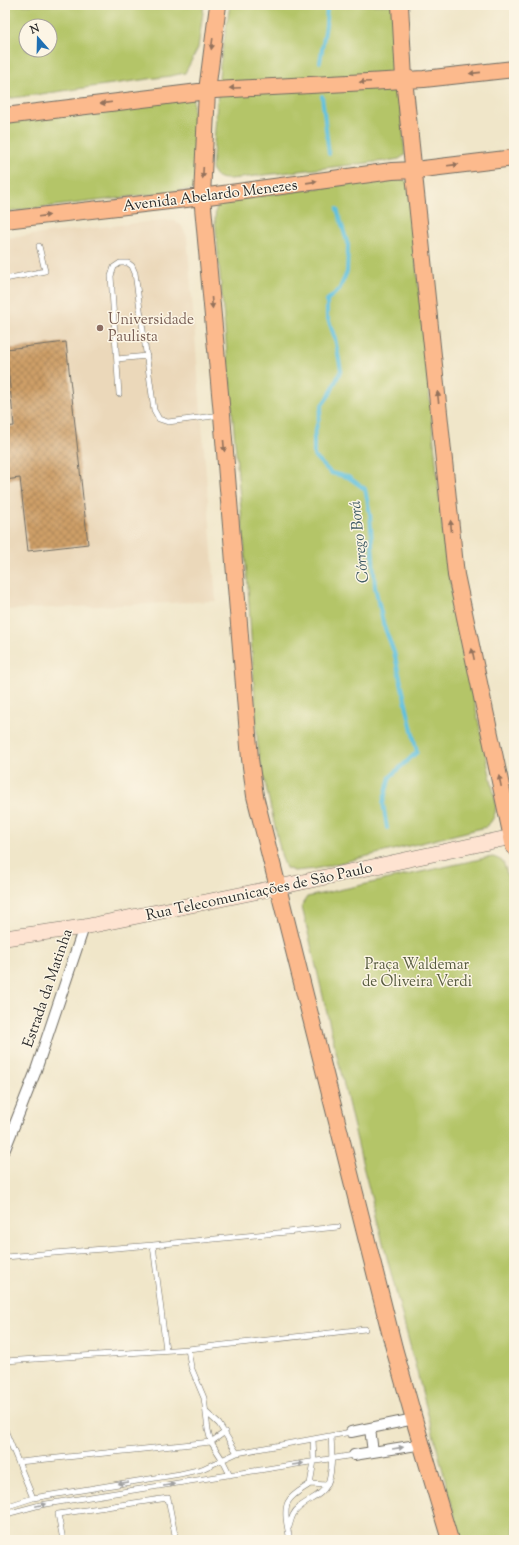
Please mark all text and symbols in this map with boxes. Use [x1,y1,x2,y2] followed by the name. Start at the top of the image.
[18,18,58,58] north arrow
[27,20,42,39] text: N
[209,38,215,50] one-way arrow
[469,70,481,76] one-way arrow
[358,79,371,85] one-way arrow
[229,85,242,92] one-way arrow
[100,100,112,107] one-way arrow
[447,162,459,168] one-way arrow
[200,167,207,179] one-way arrow
[122,175,299,218] street label: Avenida Abelardo Menezes
[306,179,318,185] one-way arrow
[38,212,50,219] one-way arrow
[209,297,215,309] one-way arrow
[108,310,194,348] place label: Universidade Paulista
[95,323,105,333] marker: Universidade Paulista
[435,391,441,403] one-way arrow
[221,440,228,452] one-way arrow
[345,499,376,584] water label: Córrego Borá
[448,520,455,532] one-way arrow
[469,648,475,660] one-way arrow
[496,775,502,788] one-way arrow
[144,858,375,927] street label: Rua Telecomunicações de São Paulo
[18,926,79,1051] street label: Estrada da Matinha
[362,955,472,993] park label: Praça Waldemar de Oliveira Verdi
[392,1445,404,1451] one-way arrow
[291,1461,304,1467] one-way arrow
[117,1480,129,1486] one-way arrow
[163,1482,175,1488] one-way arrow
[35,1502,47,1508] one-way arrow

